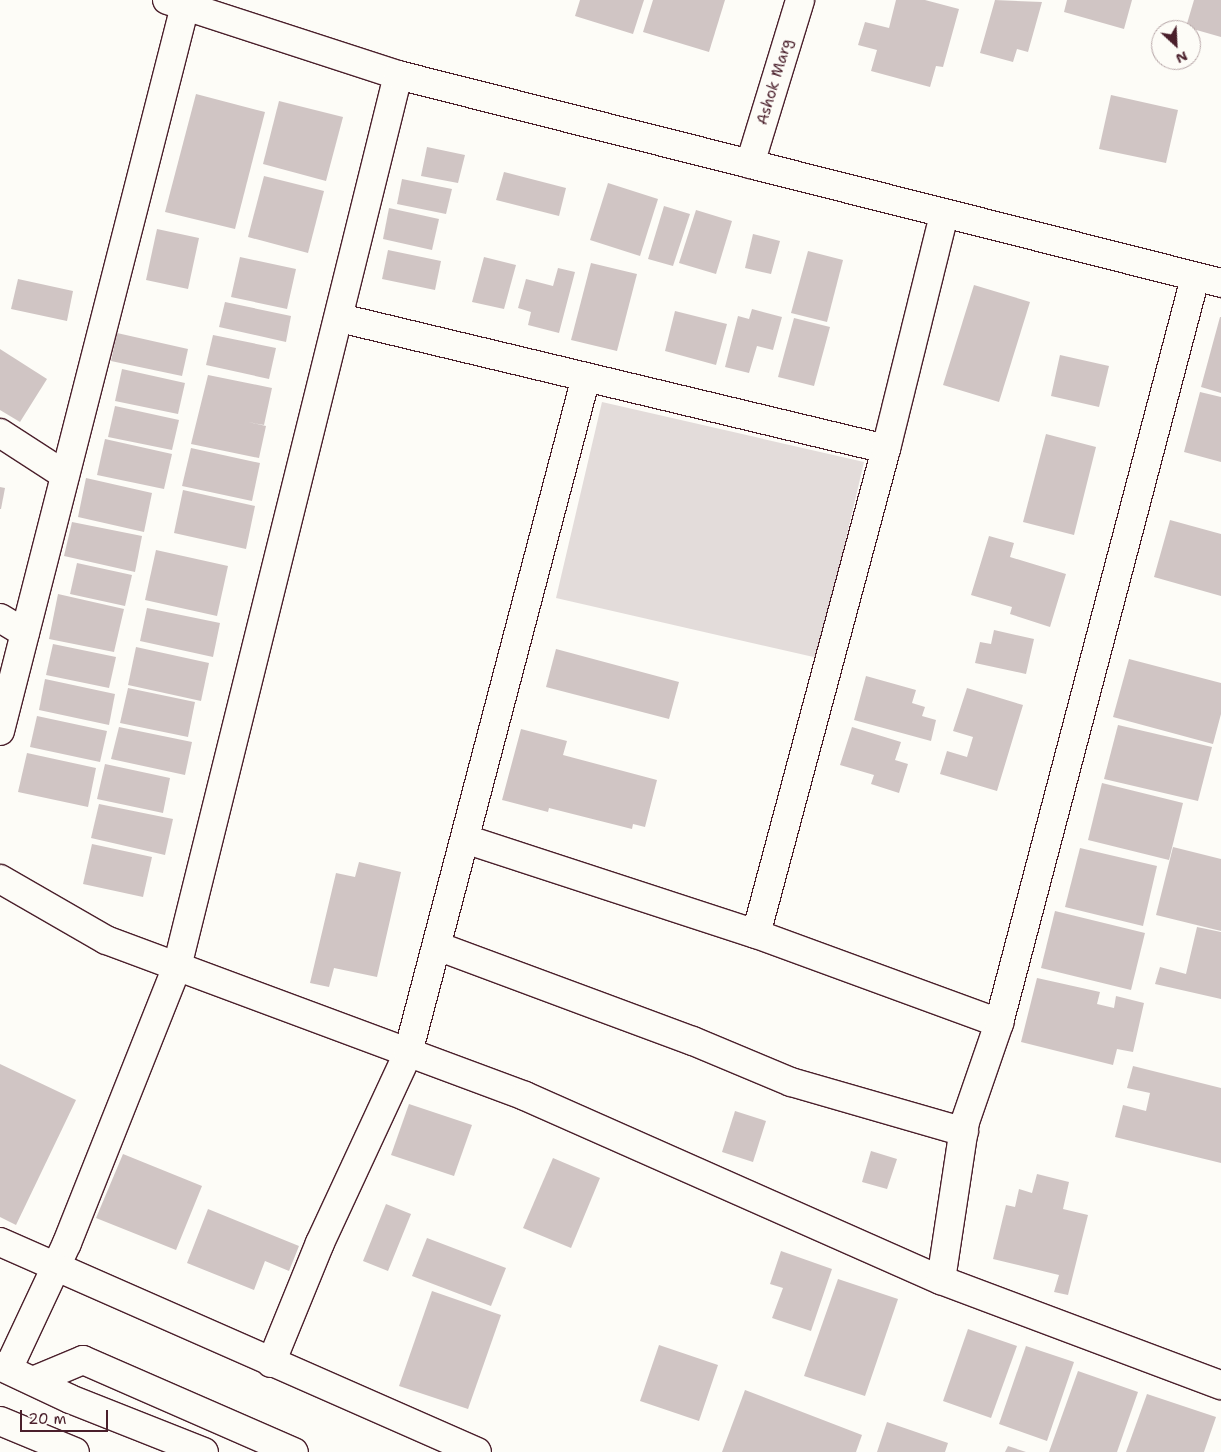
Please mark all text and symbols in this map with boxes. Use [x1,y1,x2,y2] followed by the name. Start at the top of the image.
[1151,20,1201,70] north arrow
[753,37,797,127] street label: Ashok Marg
[1173,47,1191,68] text: N
[22,1400,110,1432] scale bar
[28,1409,67,1429] text: 20 m

